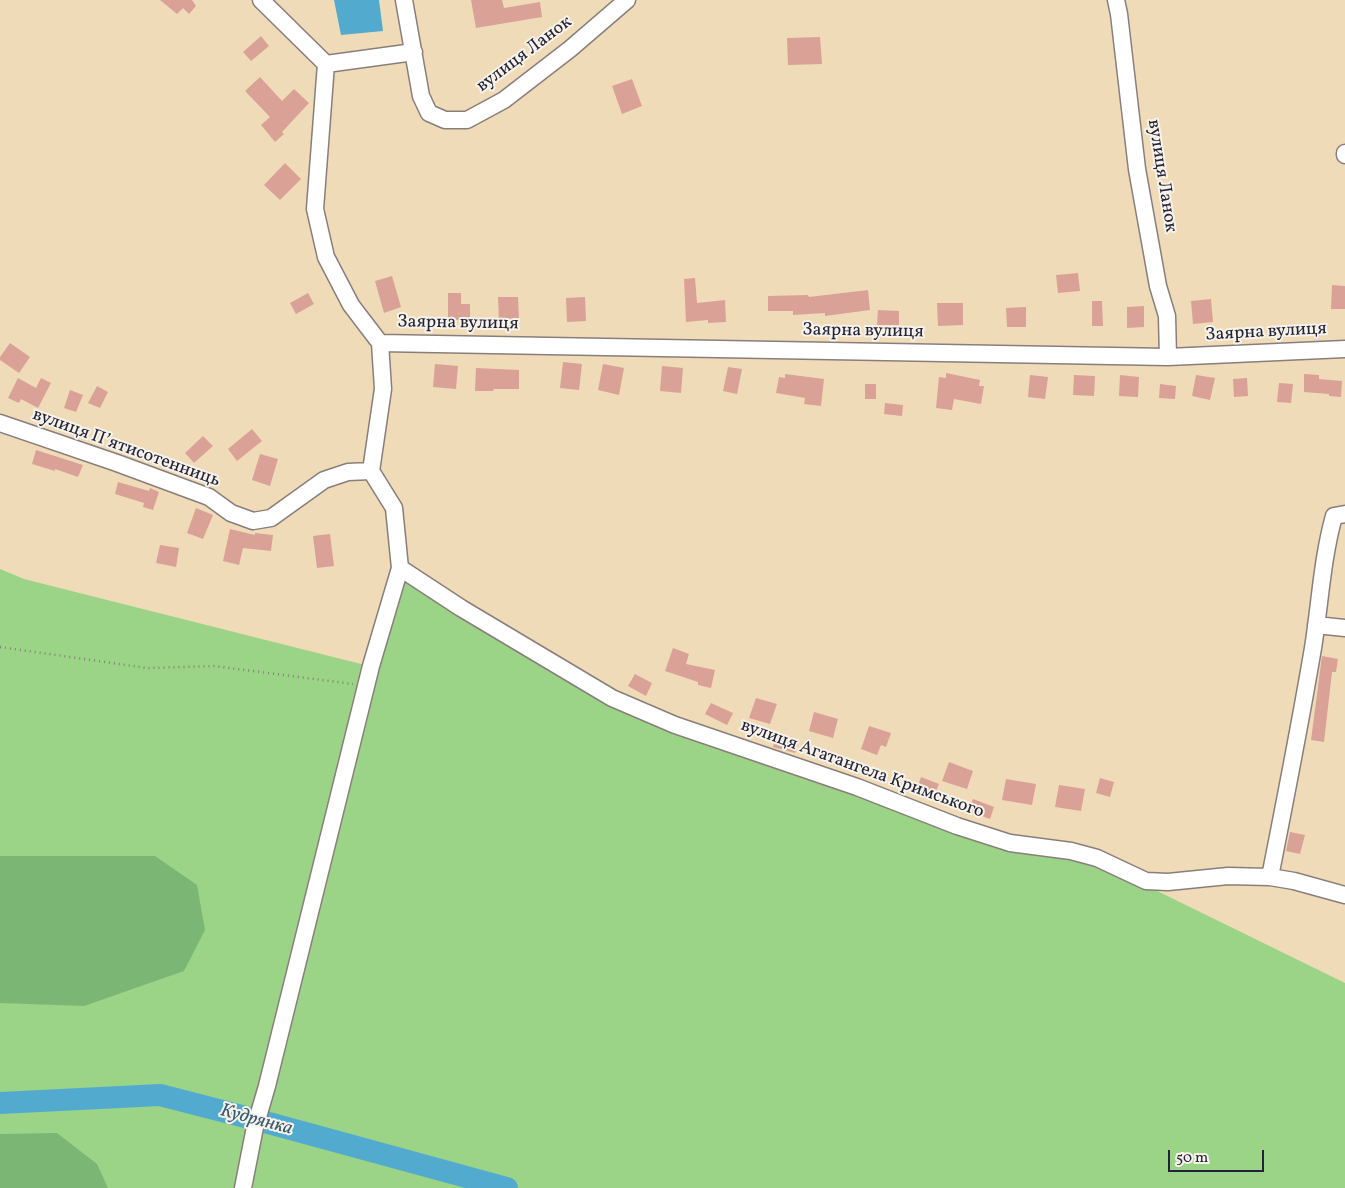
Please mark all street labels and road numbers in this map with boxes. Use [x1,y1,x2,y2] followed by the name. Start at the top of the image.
[473,12,577,98] street label: вулиця Ланок
[1141,118,1181,234] street label: вулиця Ланок
[397,312,519,336] street label: Заярна вулиця
[1205,319,1327,347] street label: Заярна вулиця
[802,320,924,344] street label: Заярна вулиця
[29,405,223,493] street label: вулиця Пʼятисотенниць
[737,716,987,824] street label: вулиця Агатангела Кримського

